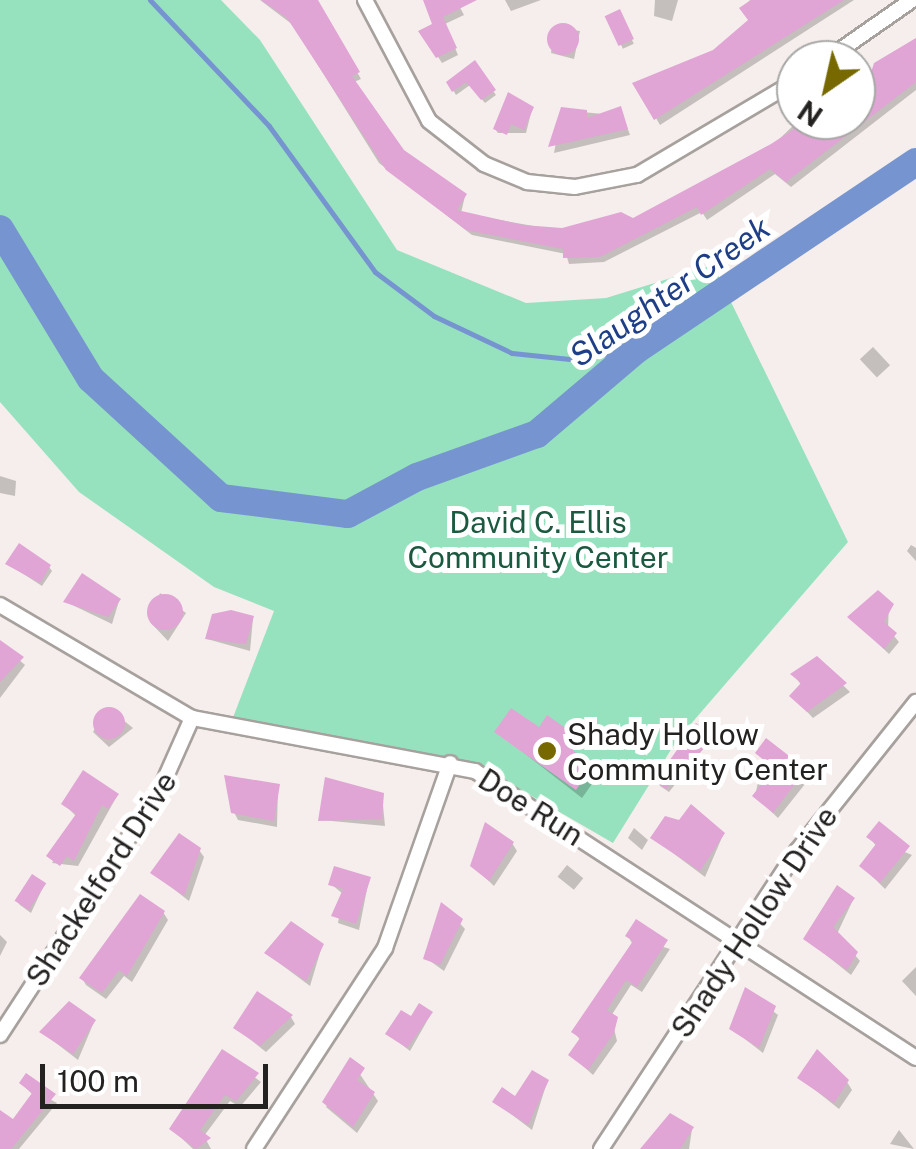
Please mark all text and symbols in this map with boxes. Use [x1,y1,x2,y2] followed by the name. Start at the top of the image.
[776,40,876,140] north arrow
[792,94,828,133] text: N
[562,209,778,375] water label: Slaughter Creek
[407,504,669,574] park label: David C. Ellis Community Center
[567,716,828,786] place label: Shady Hollow Community Center
[536,740,558,762] marker: Shady Hollow Community Center
[472,761,590,853] street label: Doe Run
[18,765,184,993] street label: Shackelford Drive
[663,800,845,1044] street label: Shady Hollow Drive
[45,1044,272,1106] scale bar
[57,1063,139,1099] text: 100 m

